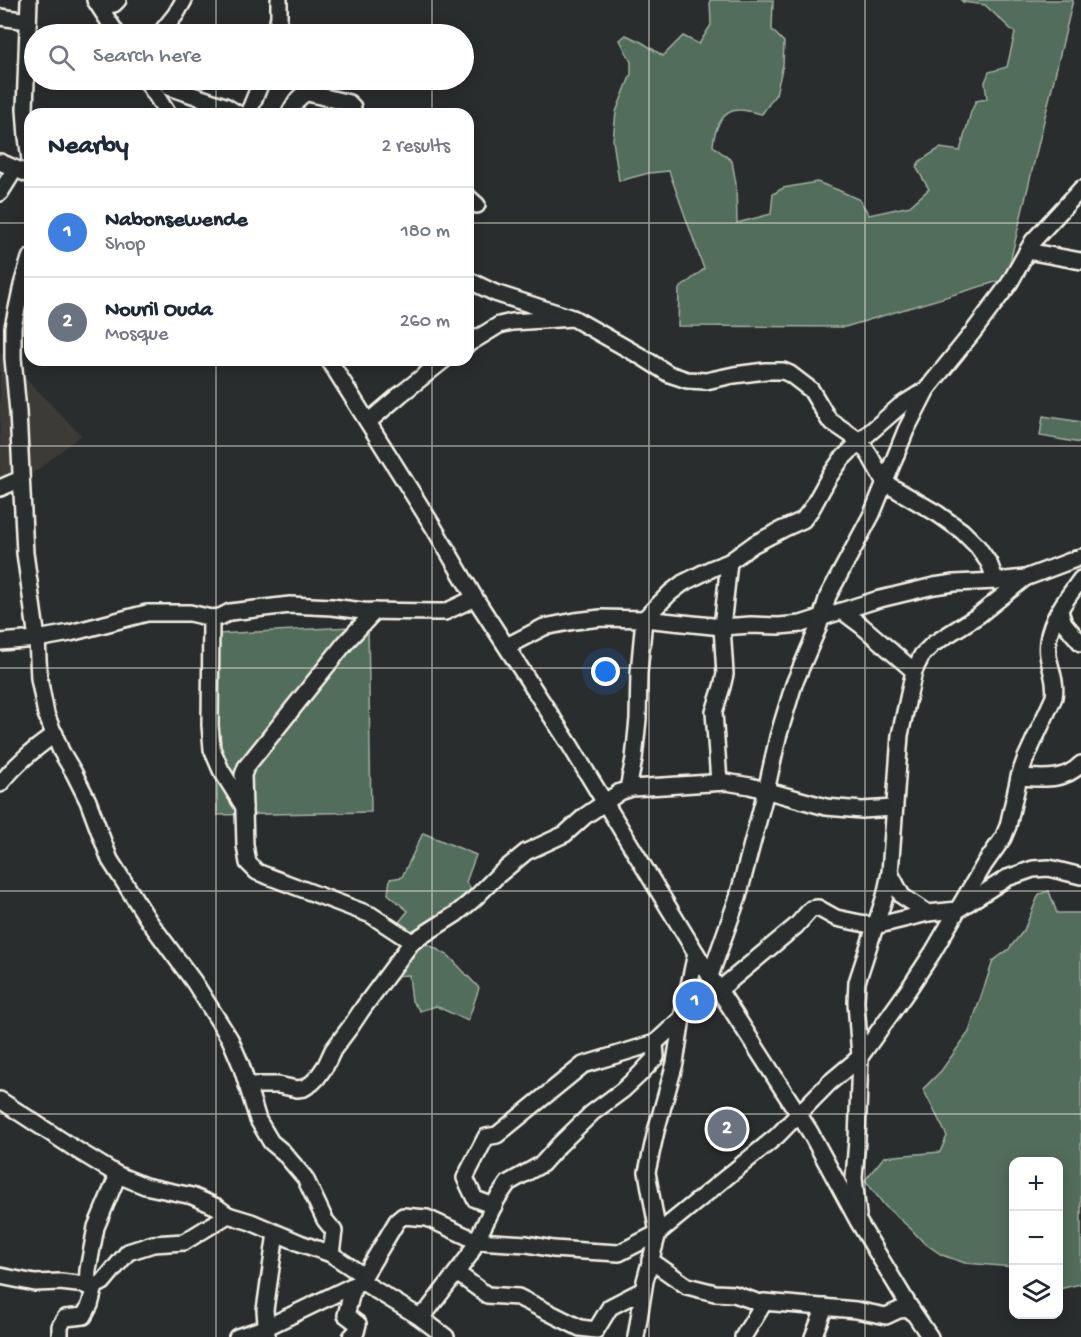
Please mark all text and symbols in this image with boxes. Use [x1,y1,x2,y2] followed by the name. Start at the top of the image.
[24,24,474,90] search box
[45,41,78,74] icon: search
[93,44,201,70] text: Search here
[48,132,129,163] text: Nearby
[381,136,450,159] text: 2 results
[105,208,248,234] text: Nabonsewende
[63,221,72,244] text: 1
[401,221,450,244] text: 180 m
[105,234,145,257] text: Shop
[105,298,212,324] text: Nouril Ouda
[63,311,72,334] text: 2
[400,311,450,334] text: 260 m
[105,324,168,347] text: Mosque
[591,657,620,686] your location
[676,978,714,1024] pin: 1
[708,1106,746,1152] pin: 2
[1009,1157,1063,1319] map controls
[1009,1157,1063,1211] button: +
[1009,1211,1063,1265] button: −
[1009,1265,1063,1319] button: layers

